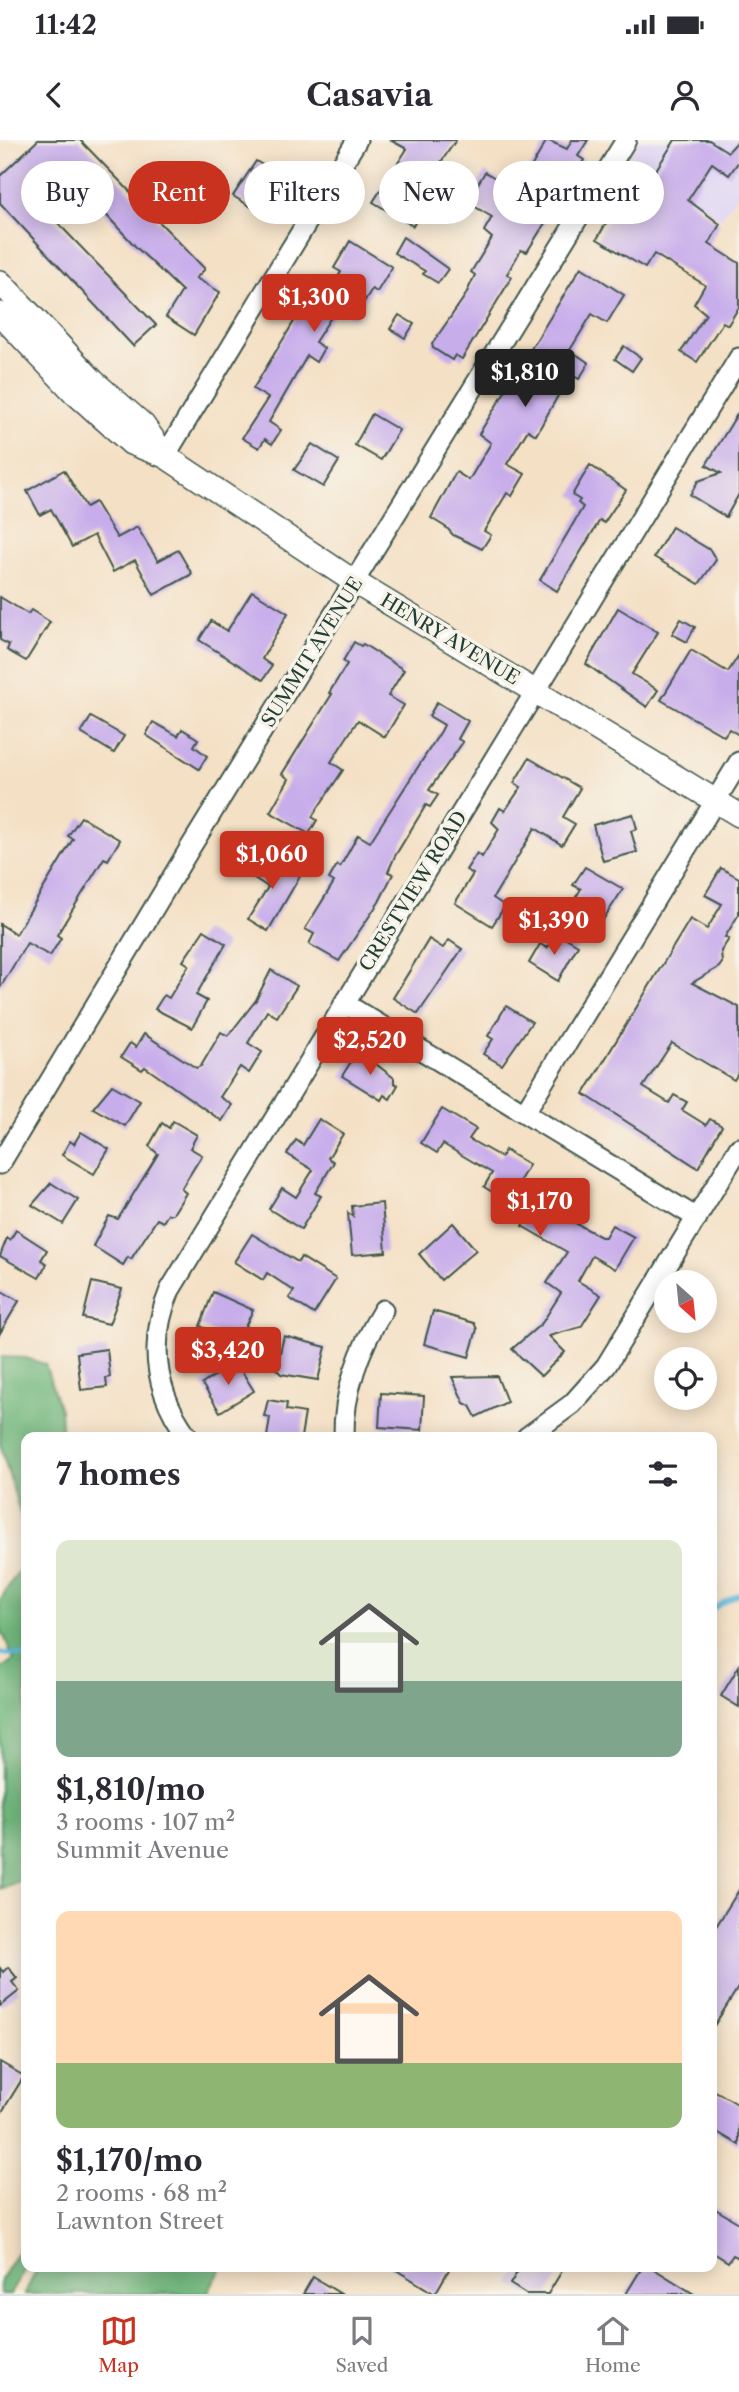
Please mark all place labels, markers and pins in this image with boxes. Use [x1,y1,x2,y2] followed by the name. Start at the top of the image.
[257,274,371,334] pin: $1,300
[468,350,582,409] pin: $1,810
[215,832,329,891] pin: $1,060
[497,898,611,957] pin: $1,390
[313,1018,427,1077] pin: $2,520
[483,1178,597,1238] pin: $1,170
[171,1328,285,1387] pin: $3,420

